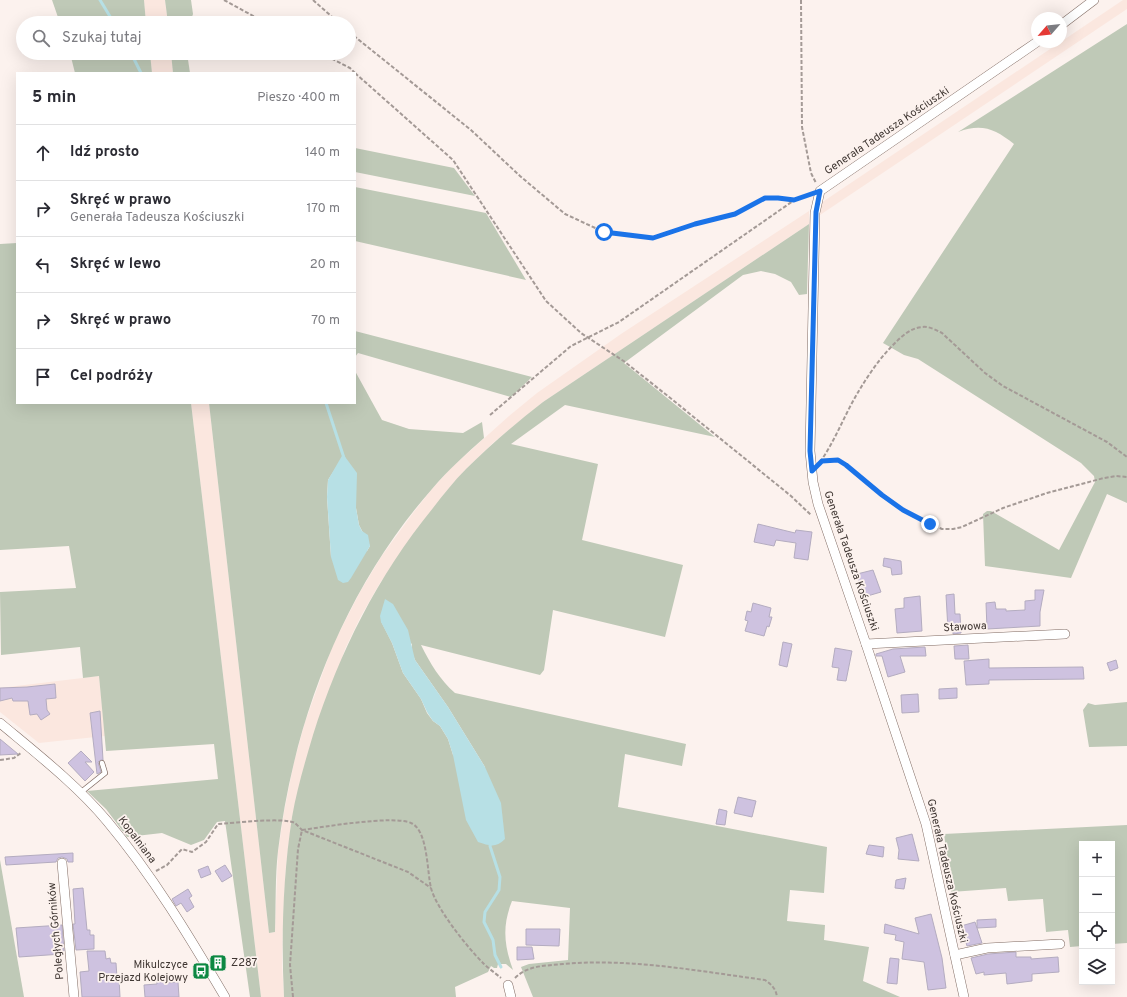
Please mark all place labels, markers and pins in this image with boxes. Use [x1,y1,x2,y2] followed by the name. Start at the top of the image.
[208,953,228,973] building icon: Z287
[231,956,257,970] place label: Z287
[98,958,188,985] place label: Mikulczyce Przejazd Kolejowy
[191,961,211,981] bus stop icon: Mikulczyce Przejazd Kolejowy

